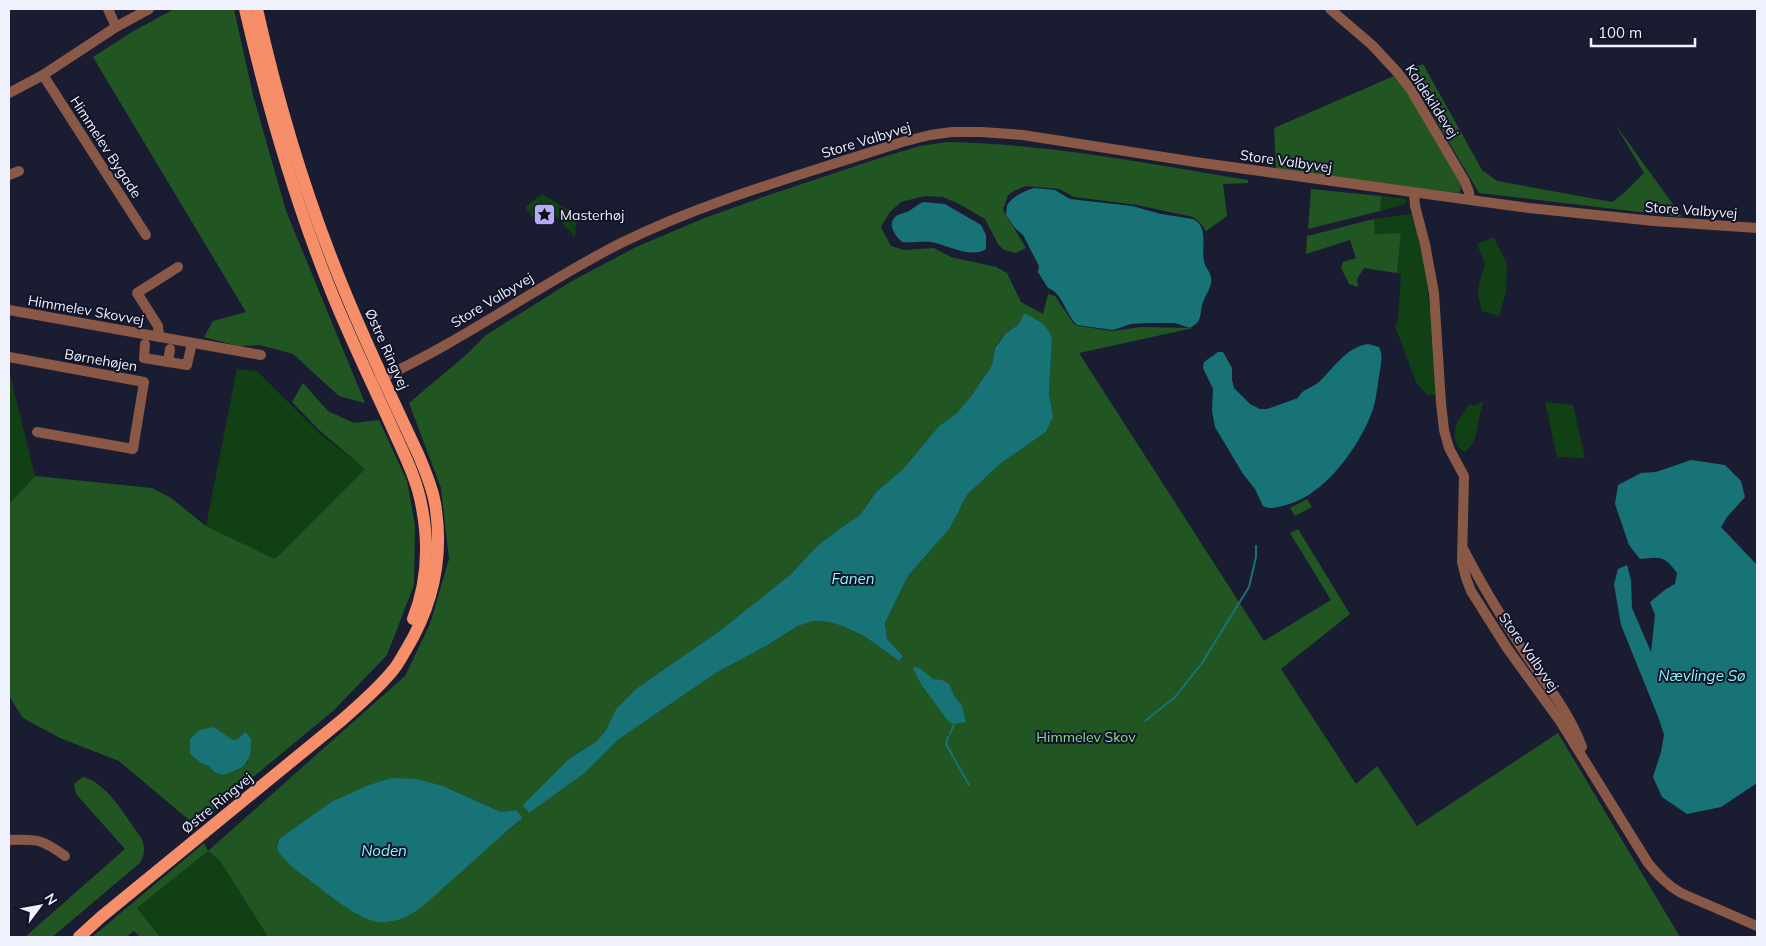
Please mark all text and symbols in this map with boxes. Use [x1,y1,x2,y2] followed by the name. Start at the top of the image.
[1591,15,1695,47] scale bar
[1598,23,1642,42] text: 100 m
[1402,61,1462,141] street label: Koldekildevej
[66,93,146,201] street label: Himmelev Bygade
[819,118,913,162] street label: Store Valbyvej
[1239,146,1333,176] street label: Store Valbyvej
[1644,198,1738,222] street label: Store Valbyvej
[532,203,556,227] place icon: Masterhøj
[560,206,624,224] place label: Masterhøj
[448,268,536,332] street label: Store Valbyvej
[26,291,146,329] street label: Himmelev Skovvej
[361,306,413,392] street label: Østre Ringvej
[63,345,139,375] street label: Børnehøjen
[832,569,875,588] water label: Fanen
[1495,609,1563,695] street label: Store Valbyvej
[1658,666,1746,685] water label: Nævlinge Sø
[1036,728,1136,746] park label: Himmelev Skov
[178,769,256,837] street label: Østre Ringvej
[361,841,407,860] water label: Noden
[15,881,65,931] north arrow
[41,890,61,908] text: N

